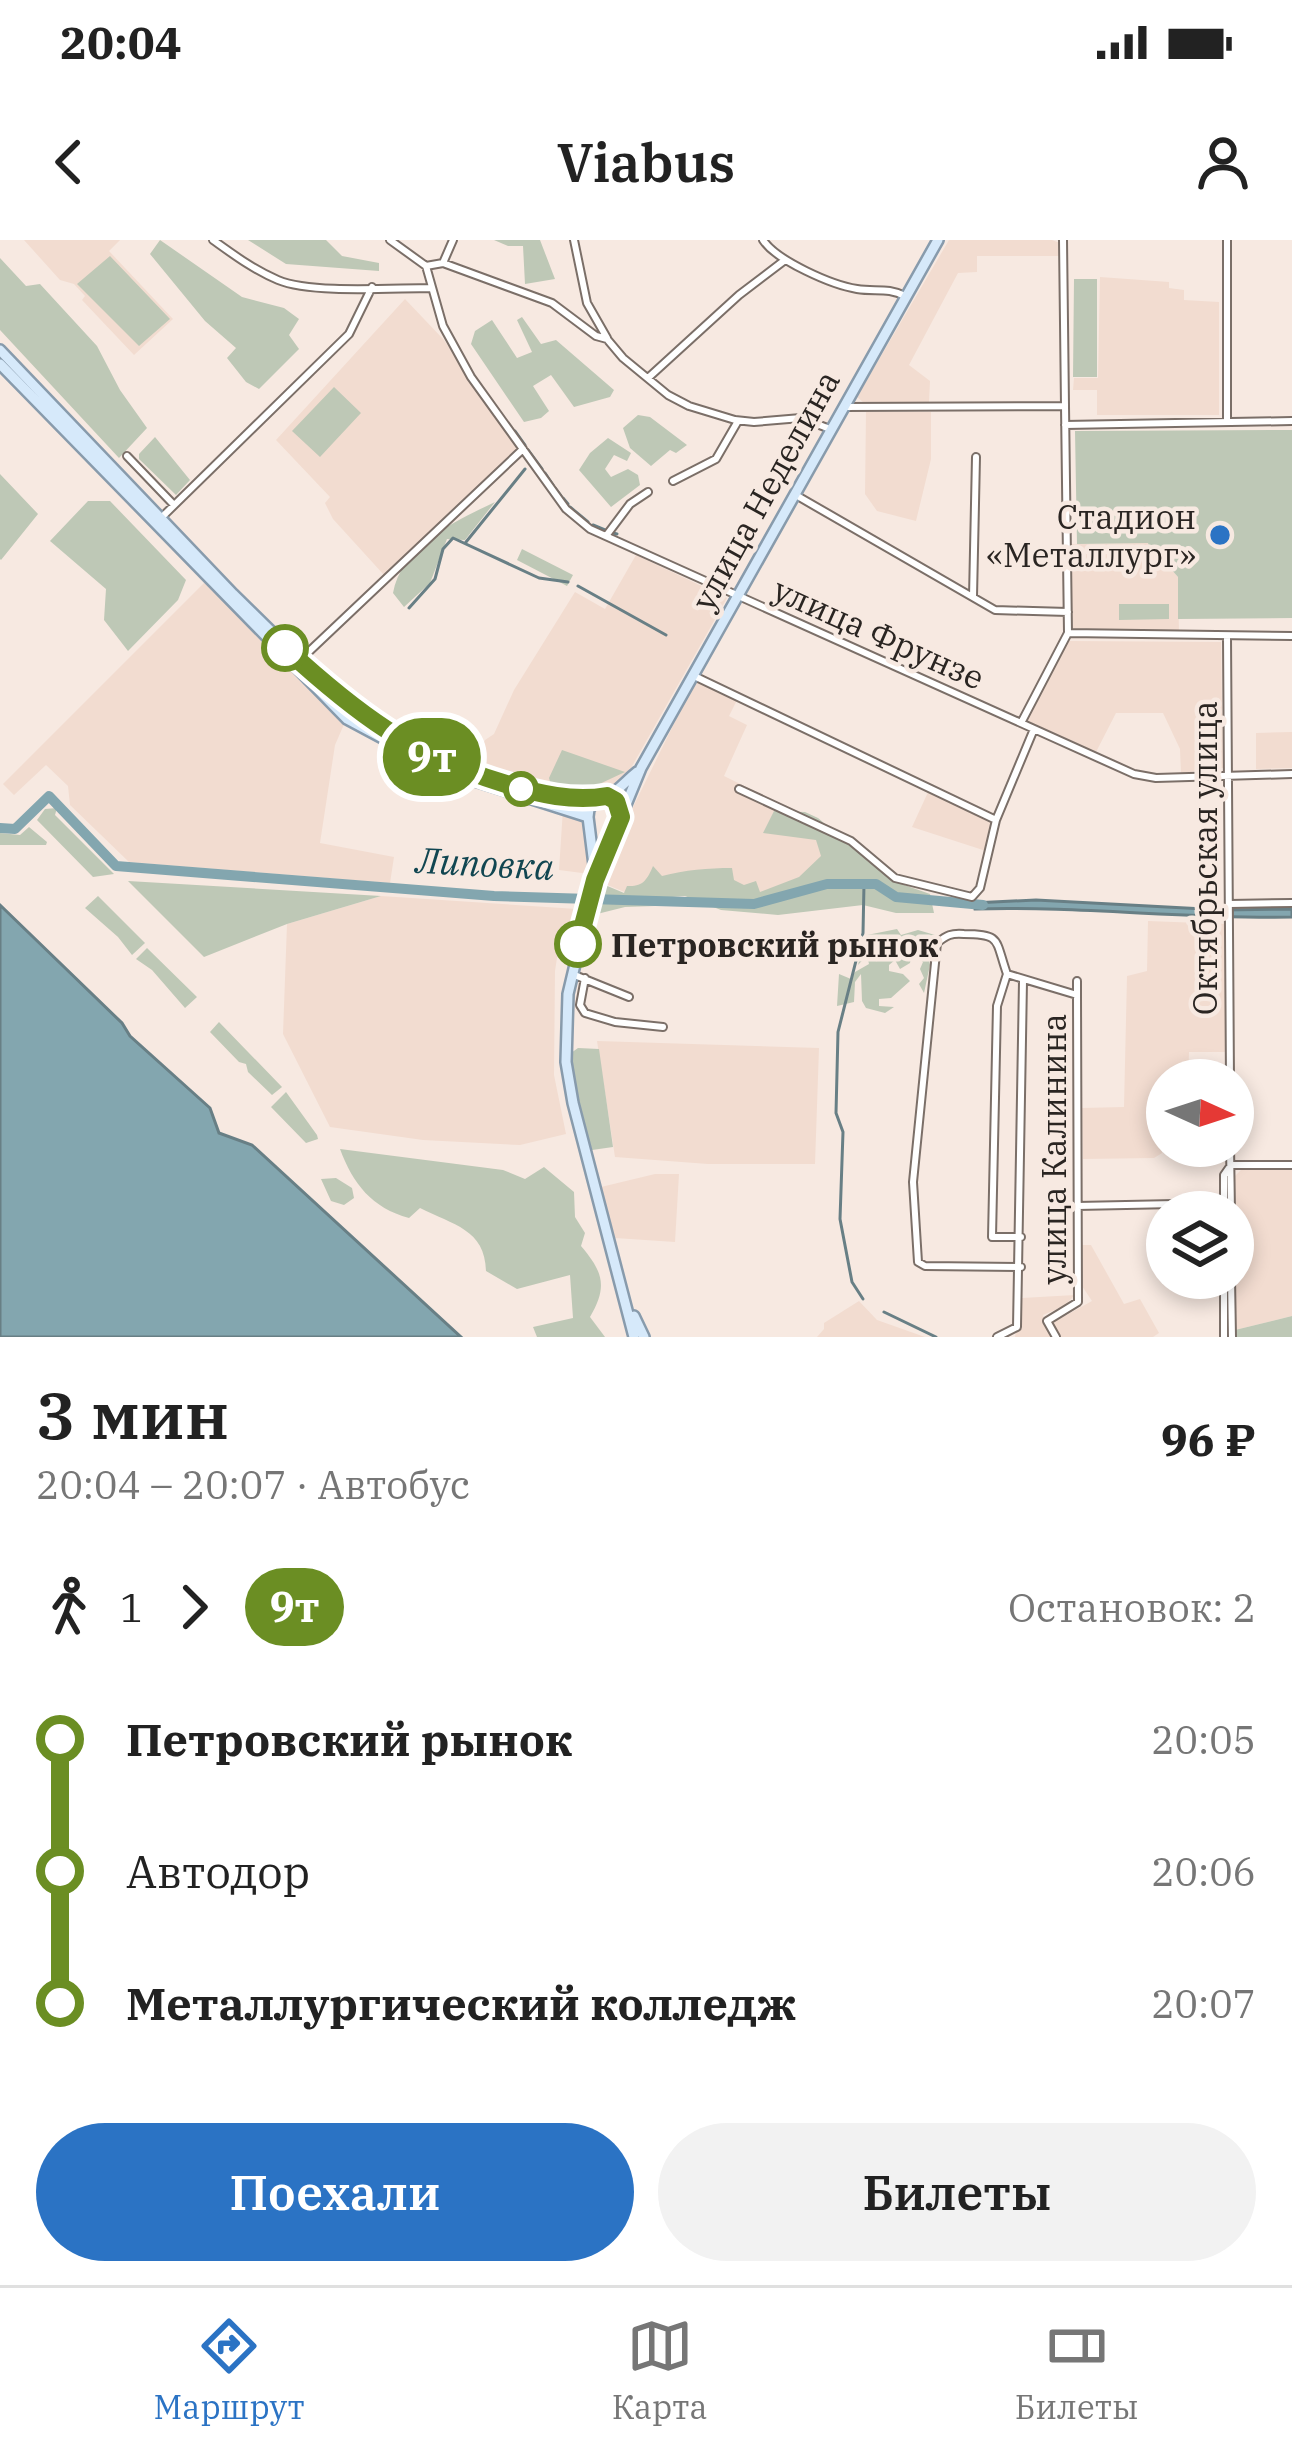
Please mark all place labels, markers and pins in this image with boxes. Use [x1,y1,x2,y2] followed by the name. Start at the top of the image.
[986,495,1196,576] place label: Стадион «Металлург»
[1207,522,1233,548] marker: Стадион «Металлург»
[263,626,307,670] unlabelled marker
[505,773,537,805] unlabelled marker
[556,922,600,966] marker: Петровский рынок
[611,923,938,966] place label: Петровский рынок

